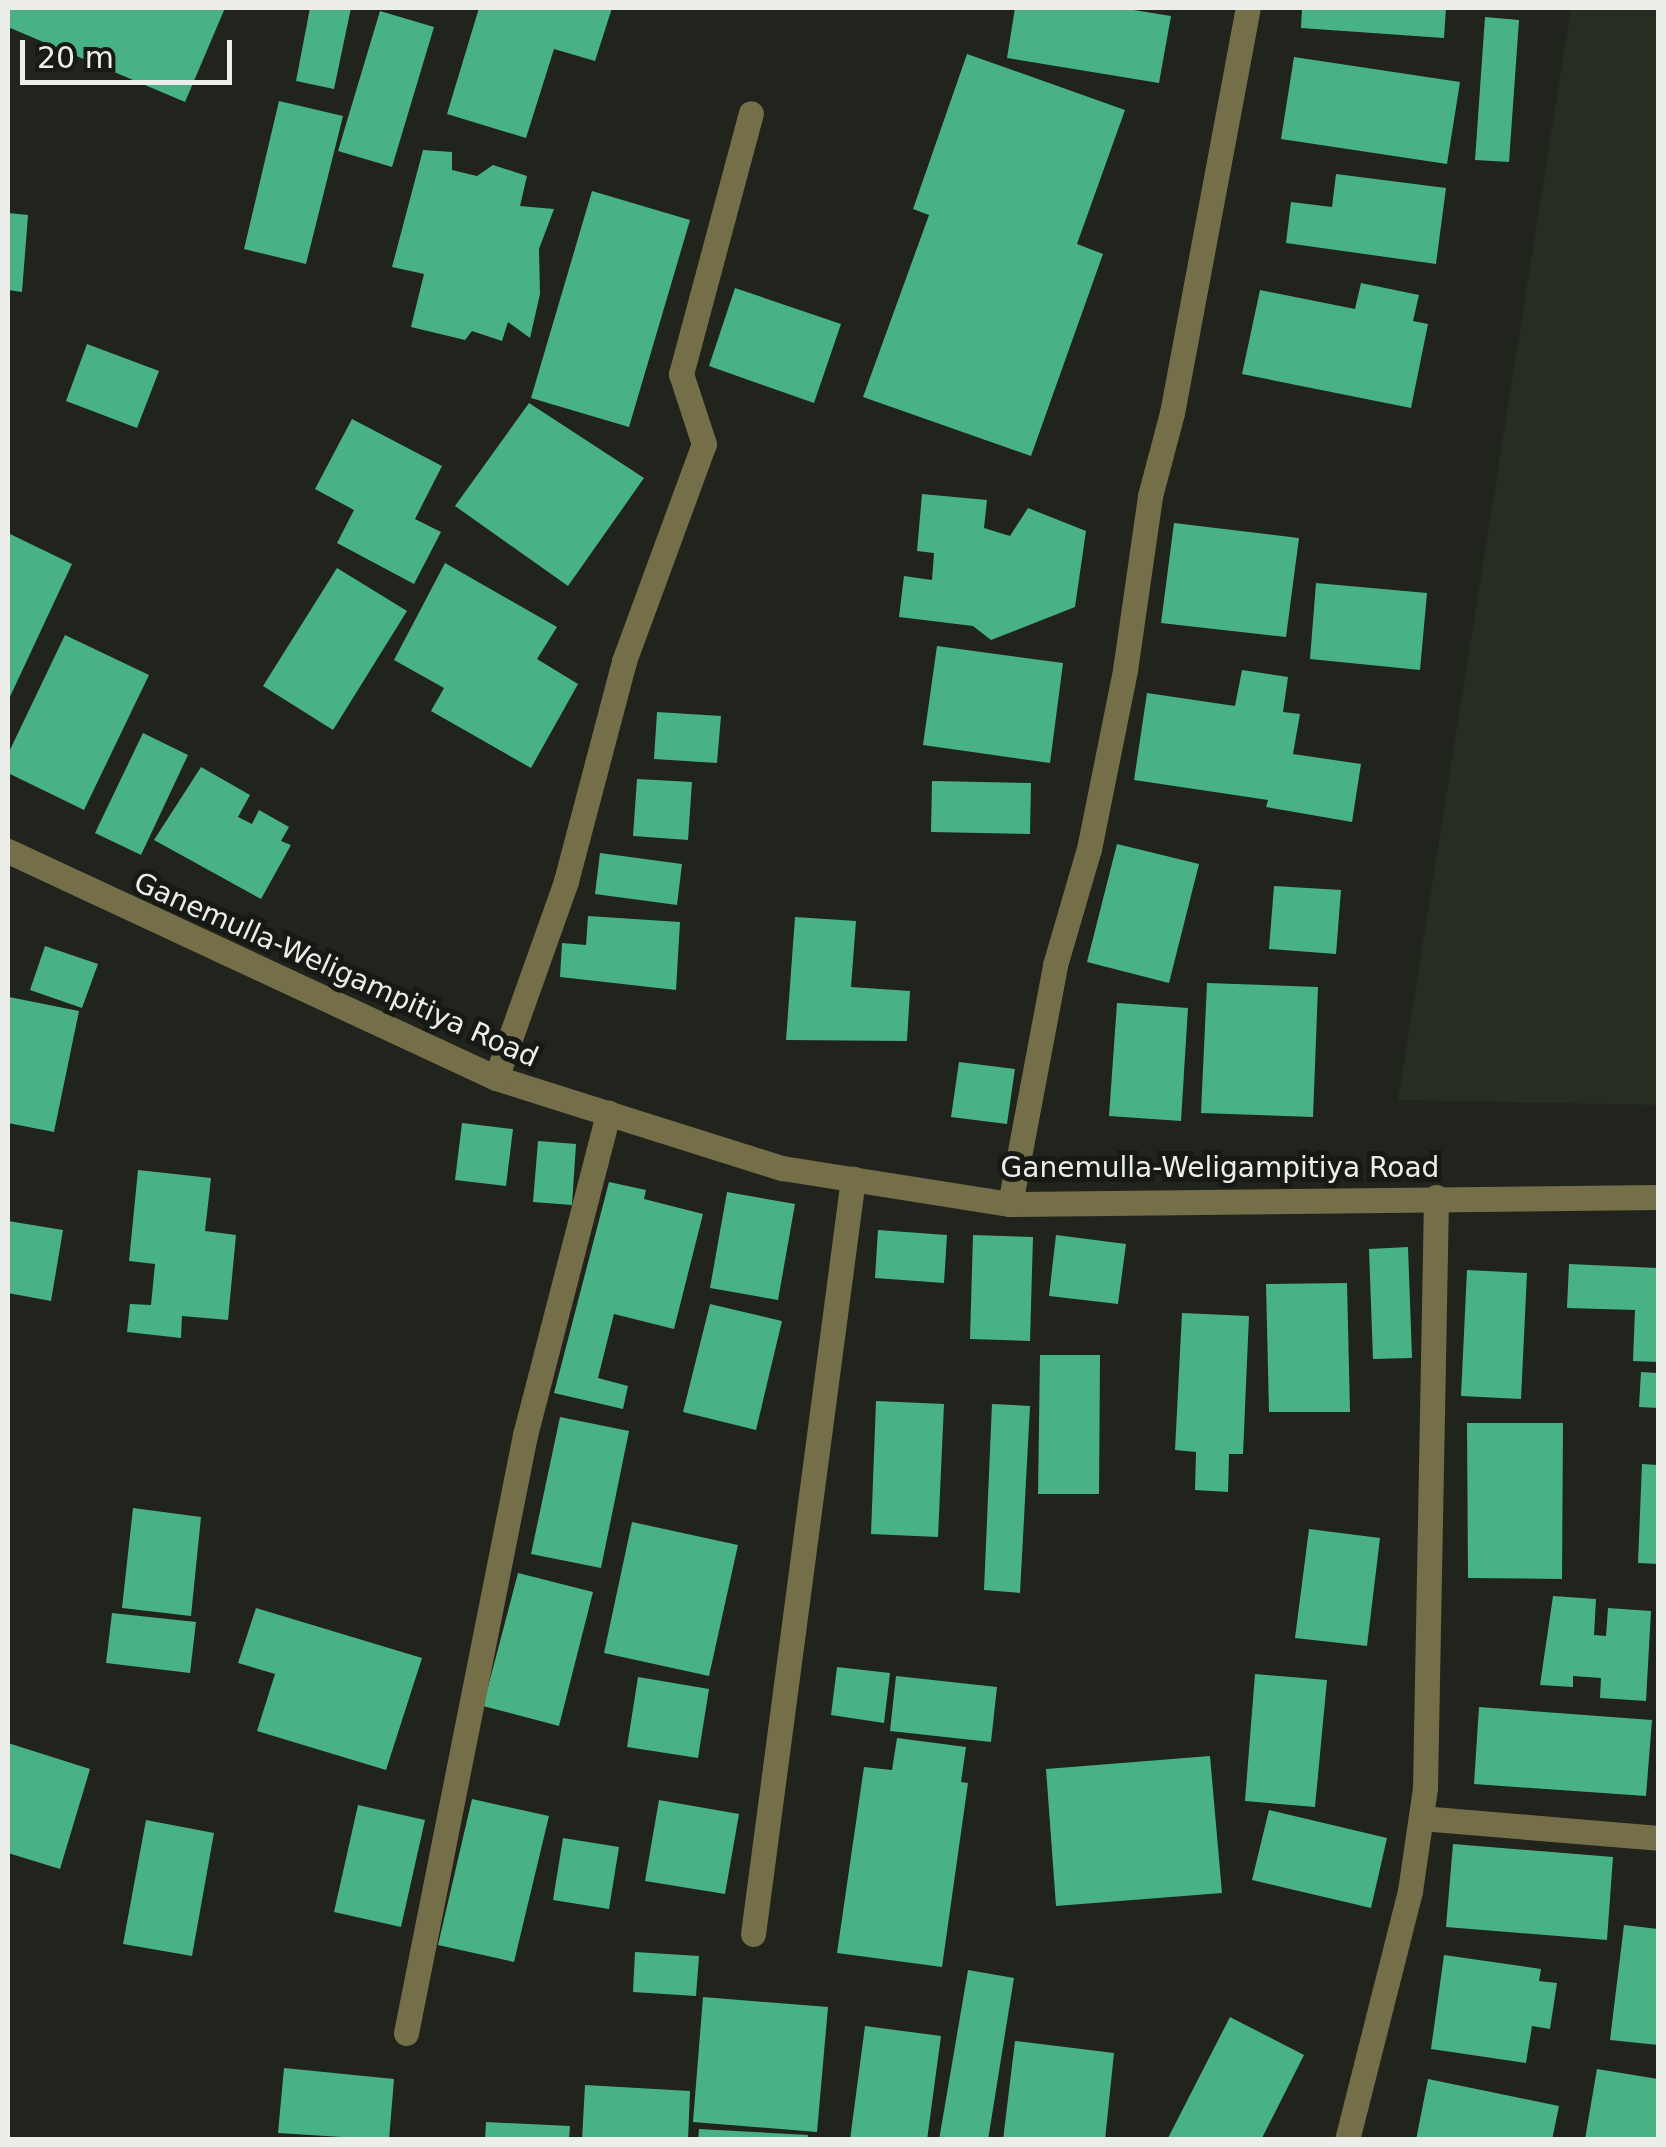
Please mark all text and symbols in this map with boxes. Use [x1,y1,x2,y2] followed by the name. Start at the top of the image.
[25,20,238,82] scale bar
[37,40,114,75] text: 20 m
[129,865,543,1075] street label: Ganemulla-Weligampitiya Road
[1001,1151,1439,1185] street label: Ganemulla-Weligampitiya Road

